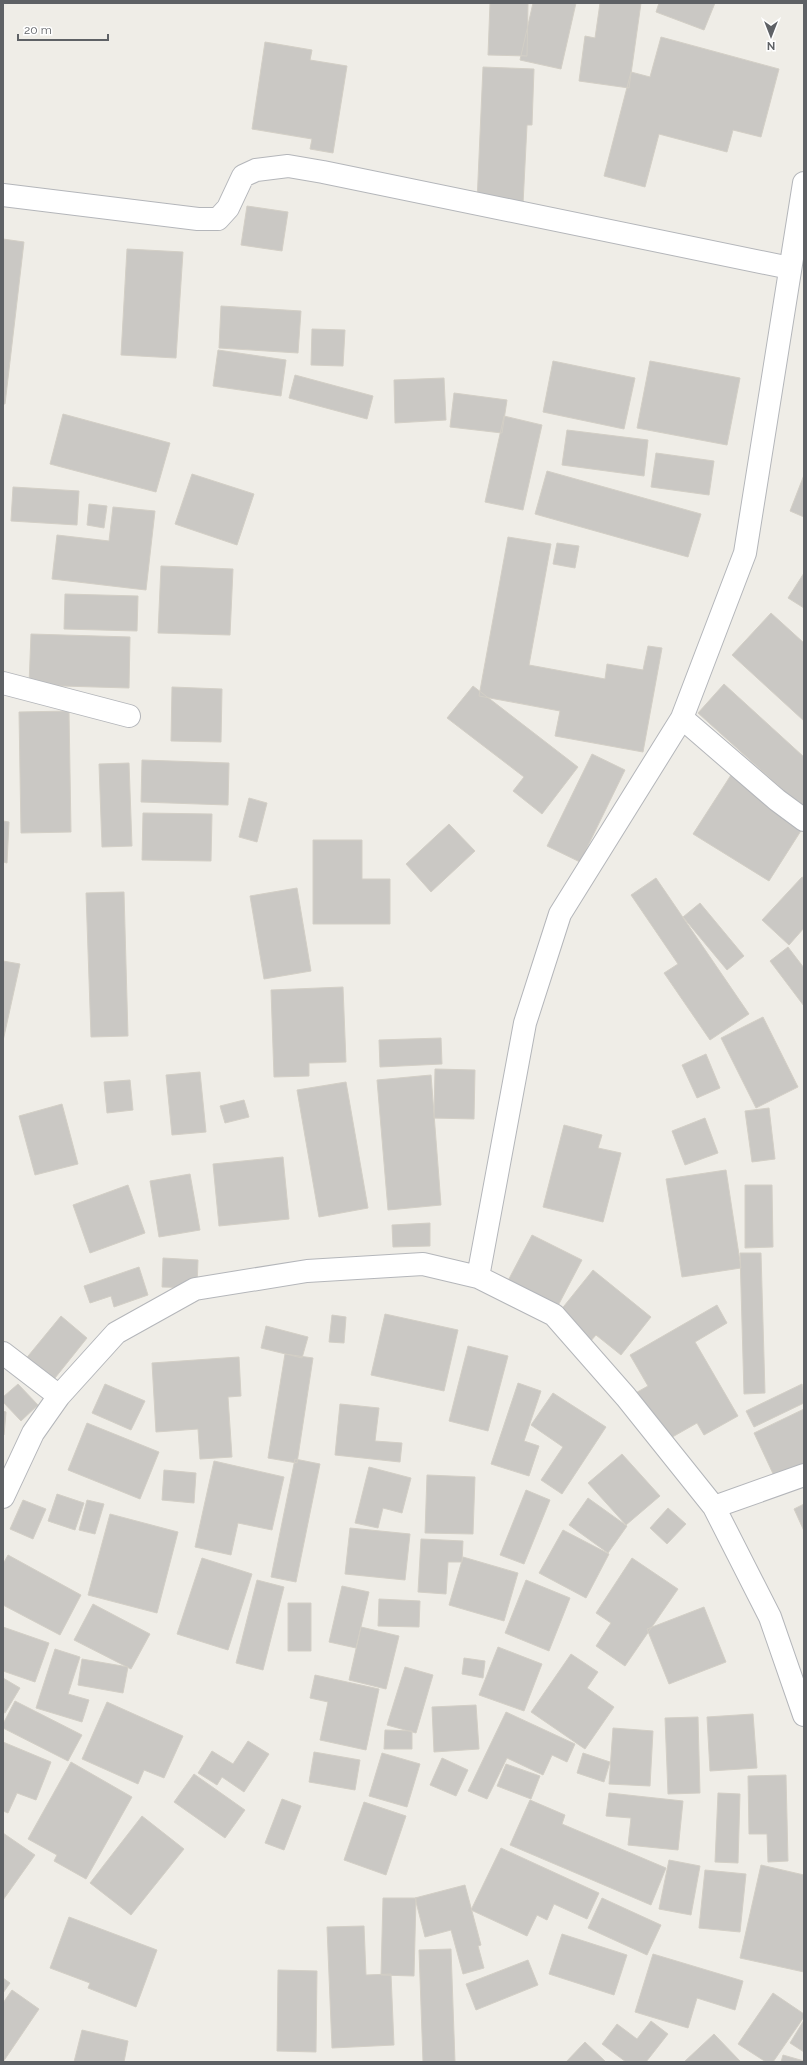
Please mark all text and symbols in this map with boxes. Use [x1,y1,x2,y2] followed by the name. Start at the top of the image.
[18,16,108,42] scale bar
[751,16,791,56] north arrow
[24,23,52,37] text: 20 m
[767,39,775,52] text: N

